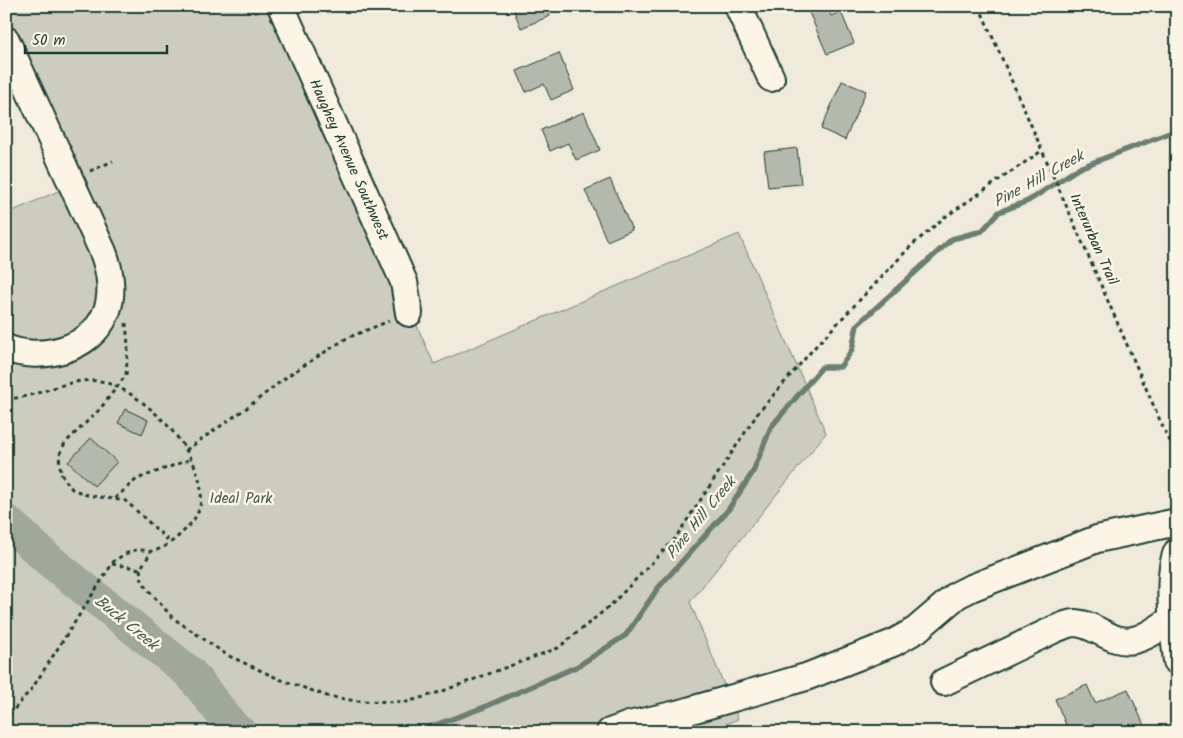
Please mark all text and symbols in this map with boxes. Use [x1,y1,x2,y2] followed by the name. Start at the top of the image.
[25,22,168,54] scale bar
[32,29,66,53] text: 50 m
[302,75,395,245] street label: Haughey Avenue Southwest
[989,143,1091,215] water label: Pine Hill Creek
[1062,190,1124,290] street label: Interurban Trail
[660,469,744,565] water label: Pine Hill Creek
[210,487,273,511] park label: Ideal Park
[89,590,165,658] water label: Buck Creek

